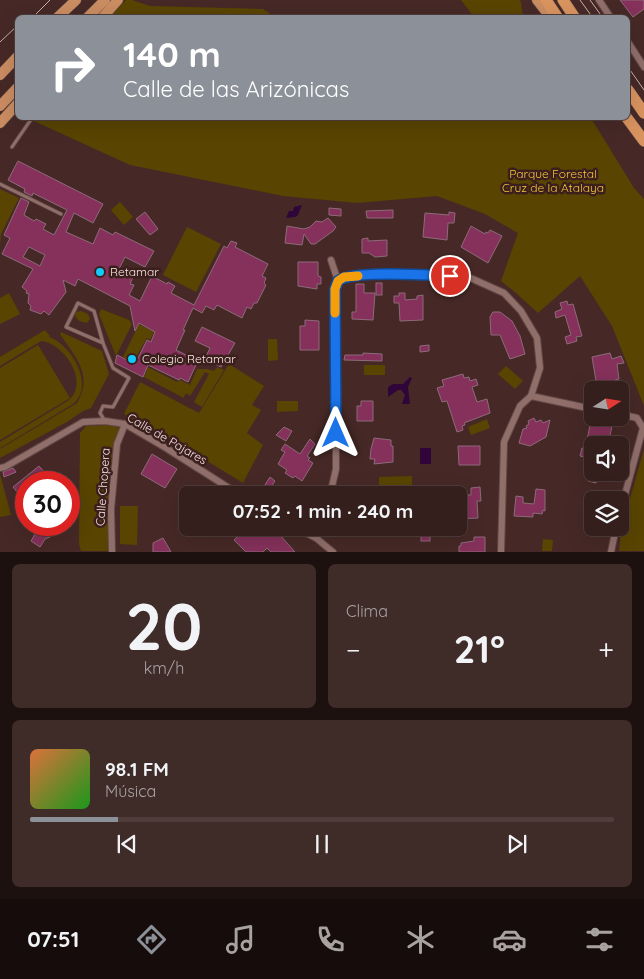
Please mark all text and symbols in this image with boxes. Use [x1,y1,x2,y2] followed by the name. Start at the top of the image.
[123,32,221,76] text: 140 m
[40,35,105,100] icon: right
[123,75,349,103] text: Calle de las Arizónicas
[502,166,604,195] park label: Parque Forestal Cruz de la Atalaya
[429,255,471,297] pin
[436,262,464,290] icon: arrive
[110,264,159,279] place label: Retamar
[94,266,106,278] marker: Retamar
[142,351,236,366] place label: Colegio Retamar
[126,353,138,365] marker: Colegio Retamar
[584,381,629,426] north arrow
[584,381,629,536] map controls
[309,406,361,458] position arrow
[125,410,210,468] street label: Calle de Pajares
[584,436,629,481] button: sound
[92,447,113,527] street label: Calle Chopera
[15,471,80,536] speed limit sign: 30
[584,491,629,536] button: layers
[233,499,413,523] text: 07:52 · 1 min · 240 m
[126,585,202,666] text: 20
[346,601,388,621] text: Clima
[454,625,505,673] text: 21°
[346,632,361,667] text: −
[598,632,614,667] text: +
[144,658,184,678] text: km/h
[105,757,169,781] text: 98.1 FM
[105,781,156,801] text: Música
[113,830,141,858] icon: previous
[308,830,336,858] icon: pause
[503,830,531,858] icon: next
[134,922,169,957] icon: directions
[223,922,258,957] icon: music
[313,922,348,957] icon: phone
[403,922,438,957] icon: climate
[492,922,527,957] icon: car
[582,922,617,957] icon: filters
[27,925,79,953] text: 07:51

